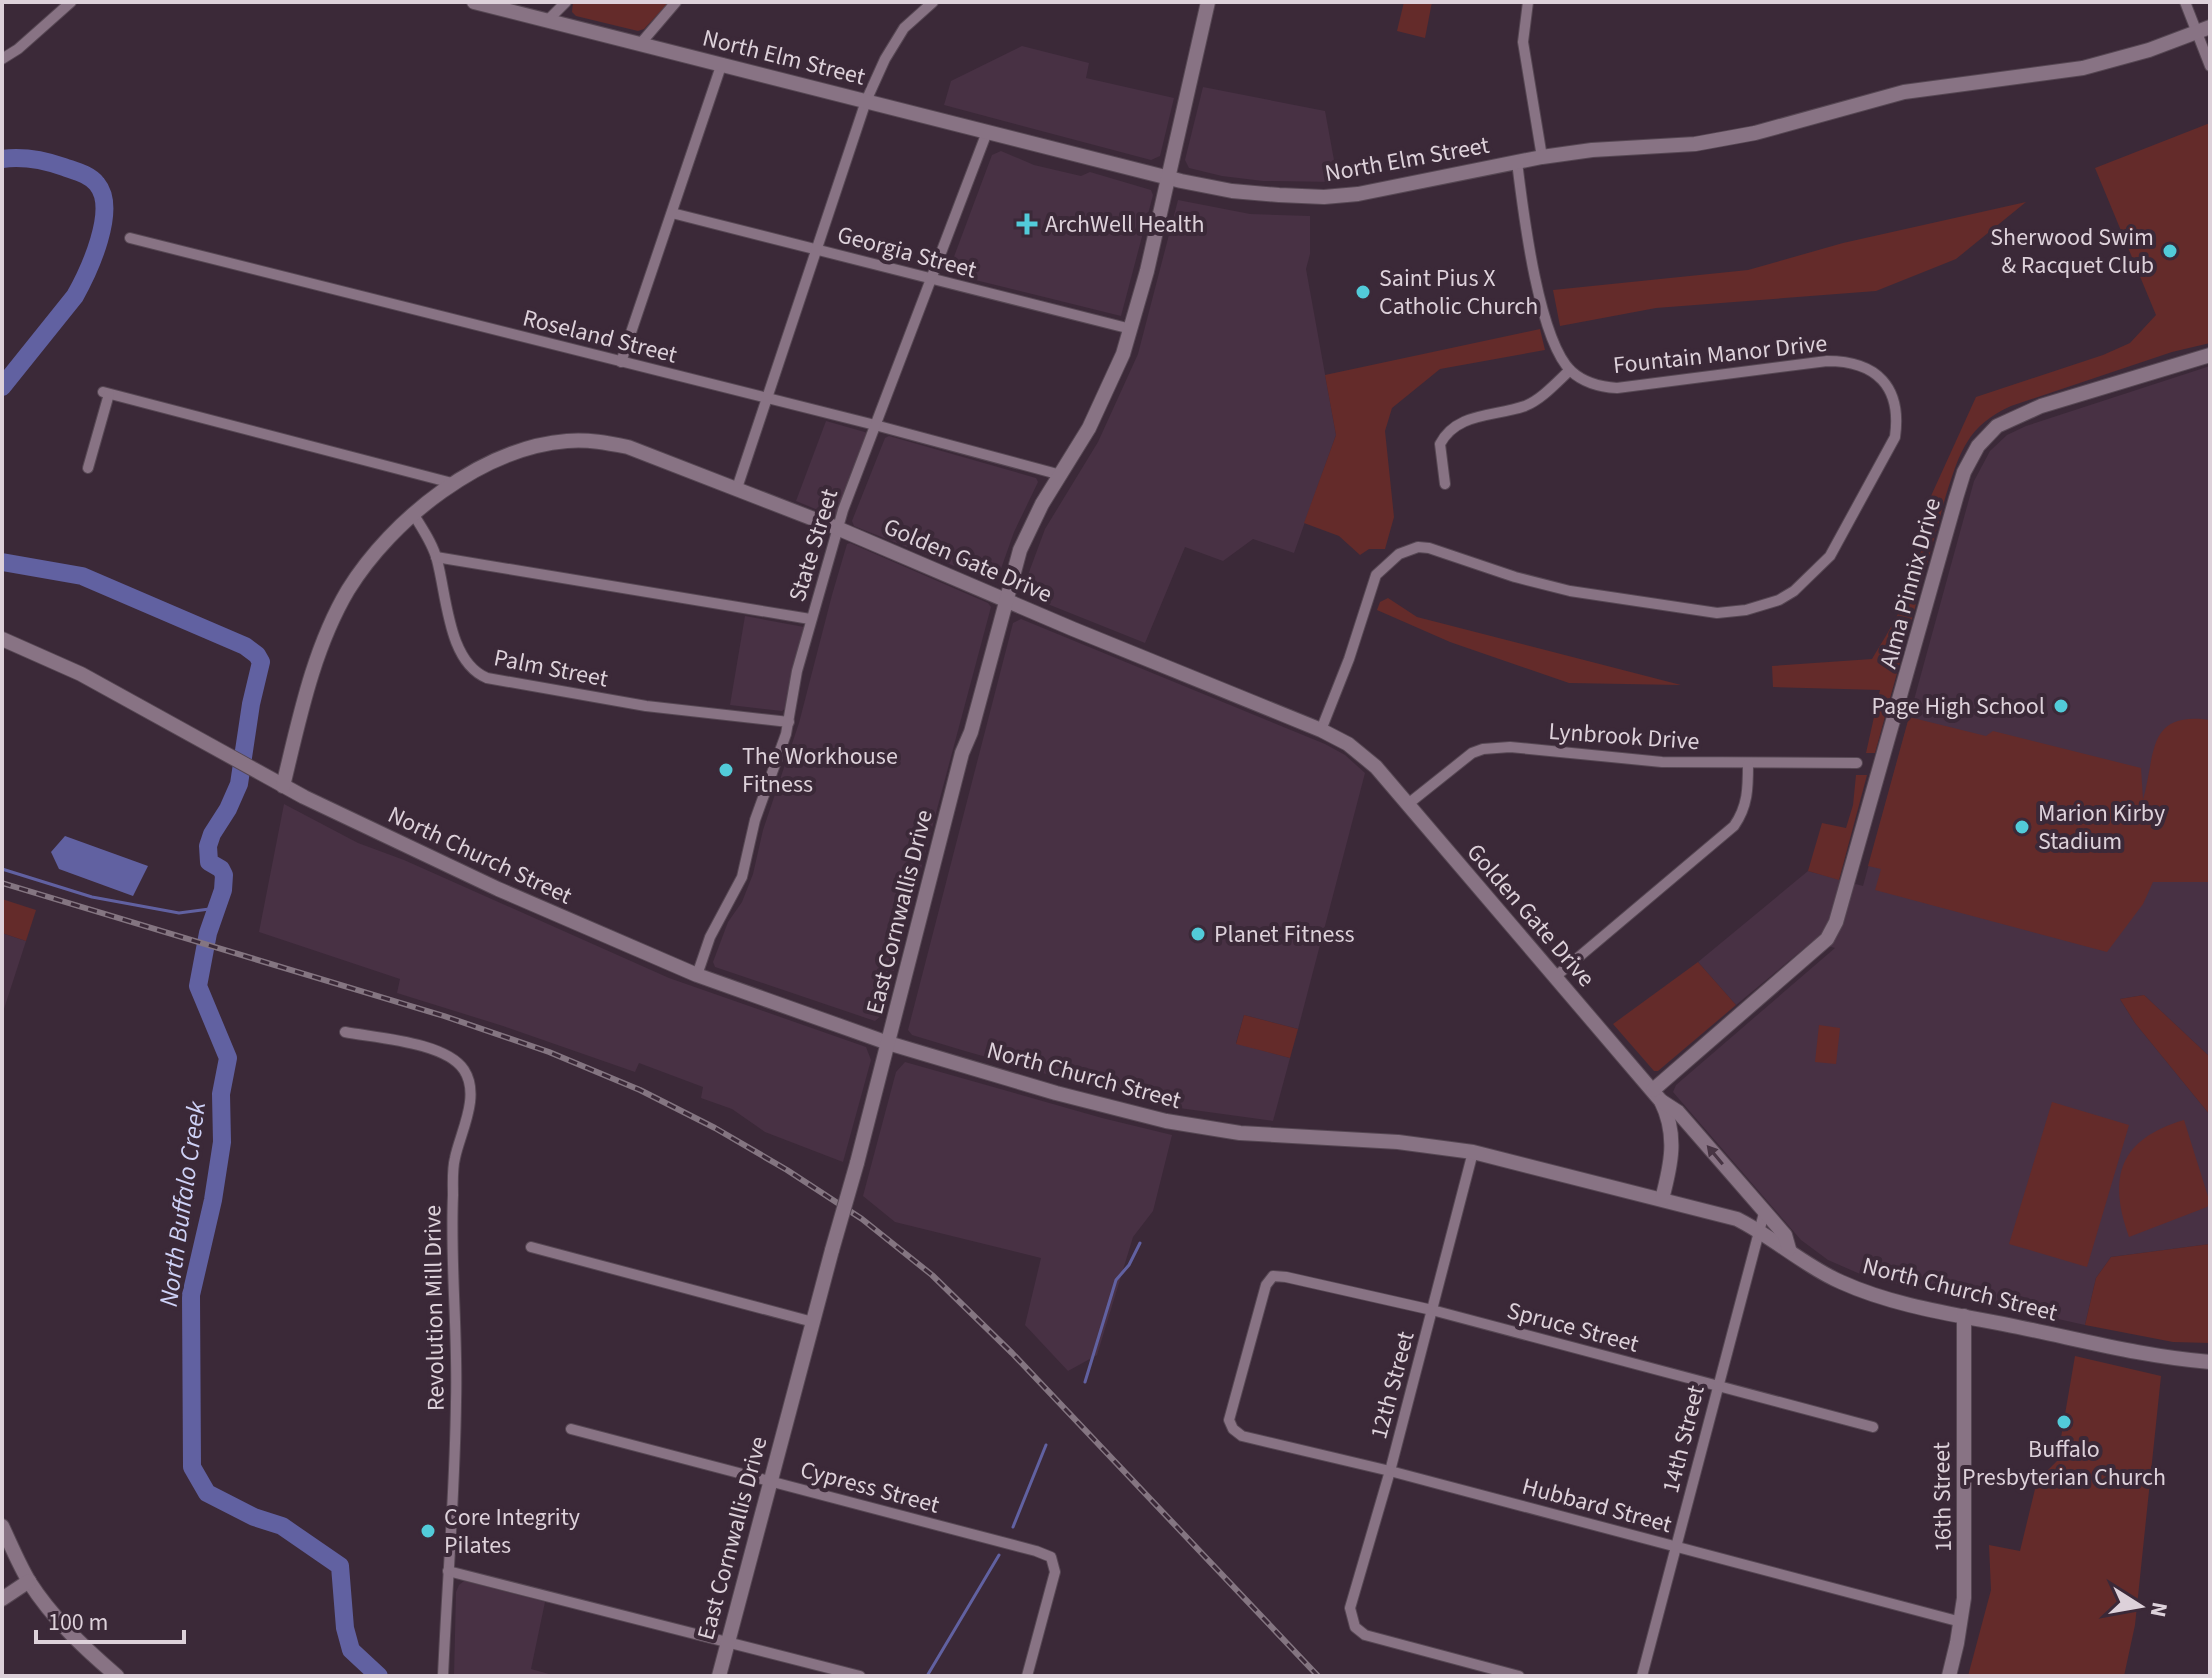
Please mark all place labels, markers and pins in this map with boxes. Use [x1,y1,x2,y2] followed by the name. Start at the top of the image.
[1045,207,1205,242] place label: ArchWell Health
[1016,213,1038,235] marker: ArchWell Health
[1990,220,2154,283] place label: Sherwood Swim & Racquet Club
[2161,242,2179,260] marker: Sherwood Swim & Racquet Club
[1379,261,1538,324] place label: Saint Pius X Catholic Church
[1354,283,1372,301] marker: Saint Pius X Catholic Church
[1871,689,2045,724] place label: Page High School
[2052,697,2070,715] marker: Page High School
[742,739,898,802] place label: The Workhouse Fitness
[717,761,735,779] marker: The Workhouse Fitness
[2038,796,2165,859] place label: Marion Kirby Stadium
[2013,818,2031,836] marker: Marion Kirby Stadium
[1214,917,1355,952] place label: Planet Fitness
[1189,925,1207,943] marker: Planet Fitness
[2055,1413,2073,1431] marker: Buffalo Presbyterian Church
[1962,1432,2166,1495] place label: Buffalo Presbyterian Church
[444,1500,580,1563] place label: Core Integrity Pilates
[419,1522,437,1540] marker: Core Integrity Pilates

